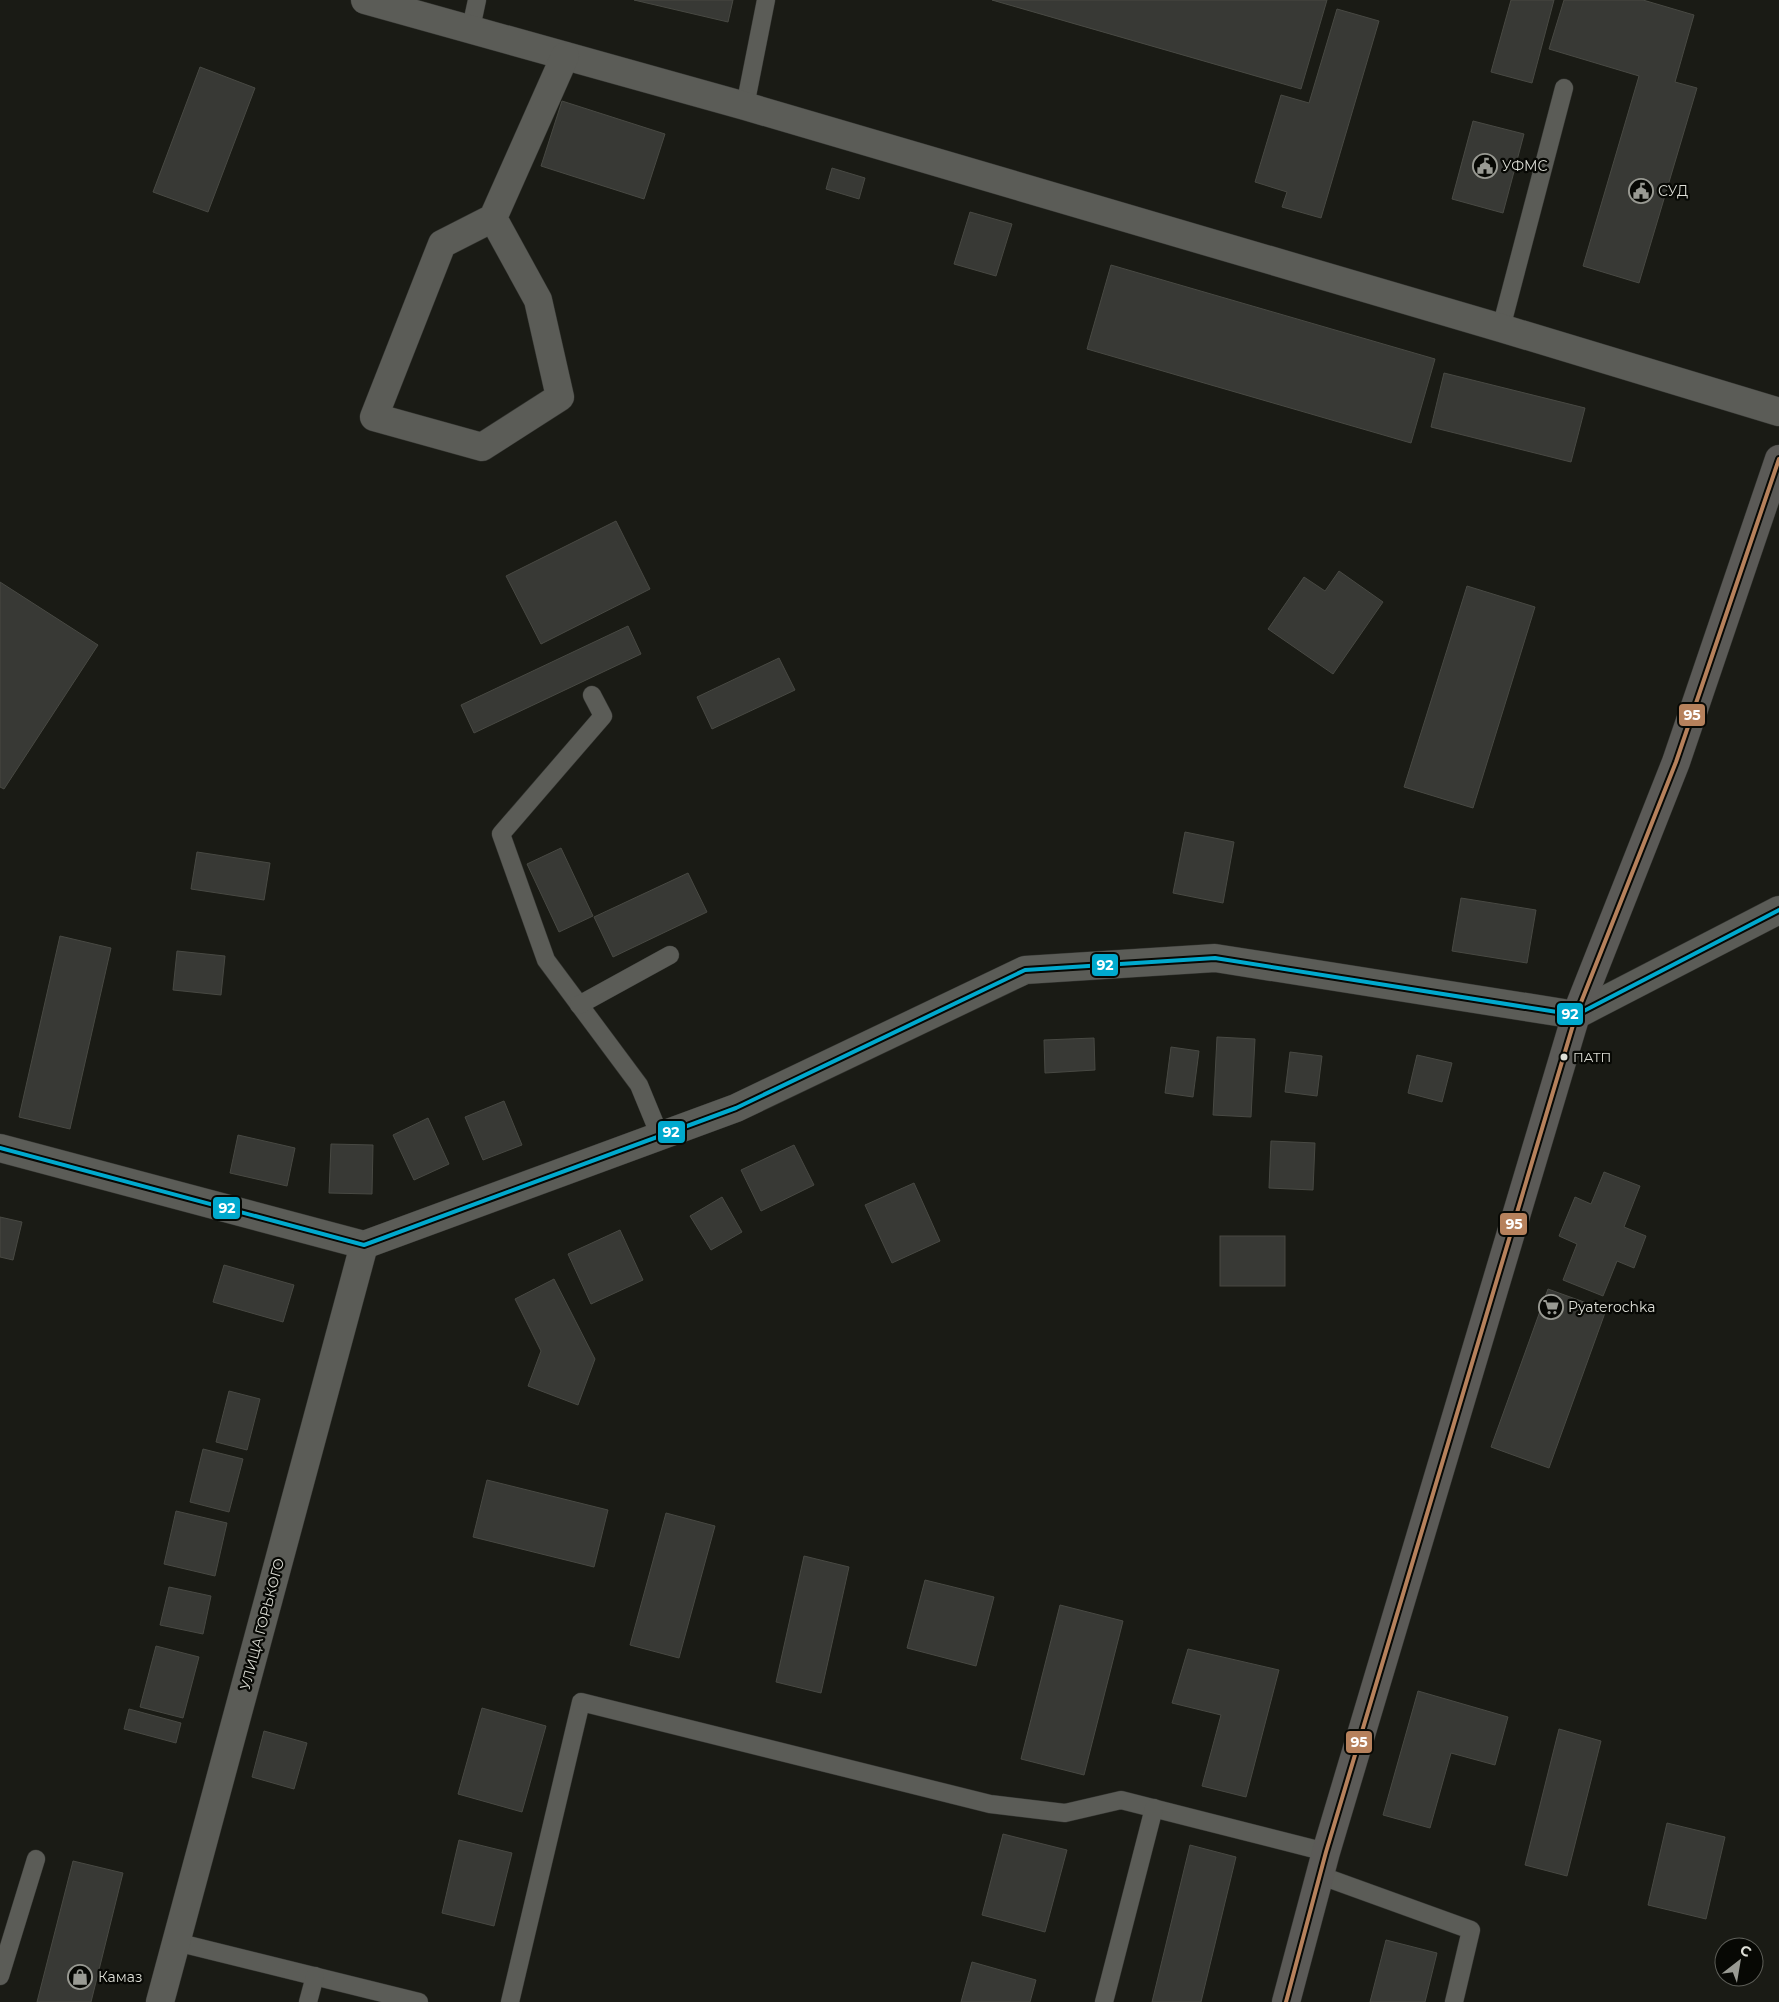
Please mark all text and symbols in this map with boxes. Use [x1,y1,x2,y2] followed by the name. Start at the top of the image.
[1472,153,1498,179] public building icon: УФМС
[1502,157,1548,175] place label: УФМС
[1628,178,1654,204] public building icon: СУД
[1658,182,1688,200] place label: СУД
[1678,703,1706,727] line badge: 95
[1683,706,1701,724] text: 95
[1091,953,1119,977] line badge: 92
[1096,956,1114,974] text: 92
[1556,1002,1584,1026] line badge: 92
[1561,1005,1579,1023] text: 92
[1573,1049,1611,1065] place label: ПАТП
[1559,1052,1569,1062] marker: ПАТП
[657,1120,686,1144] line badge: 92
[662,1123,680,1141] text: 92
[212,1196,241,1220] line badge: 92
[218,1199,236,1217] text: 92
[1499,1212,1528,1236] line badge: 95
[1505,1215,1523,1233] text: 95
[1538,1294,1564,1320] supermarket icon: Pyaterochka
[1568,1298,1655,1316] place label: Pyaterochka
[236,1556,288,1692] street label: УЛИЦА ГОРЬКОГО
[1345,1730,1373,1754] line badge: 95
[1350,1733,1368,1751] text: 95
[1714,1937,1764,1987] north arrow
[1737,1941,1755,1961] text: С
[67,1964,93,1990] shop icon: Камаз
[98,1968,142,1986] place label: Камаз

